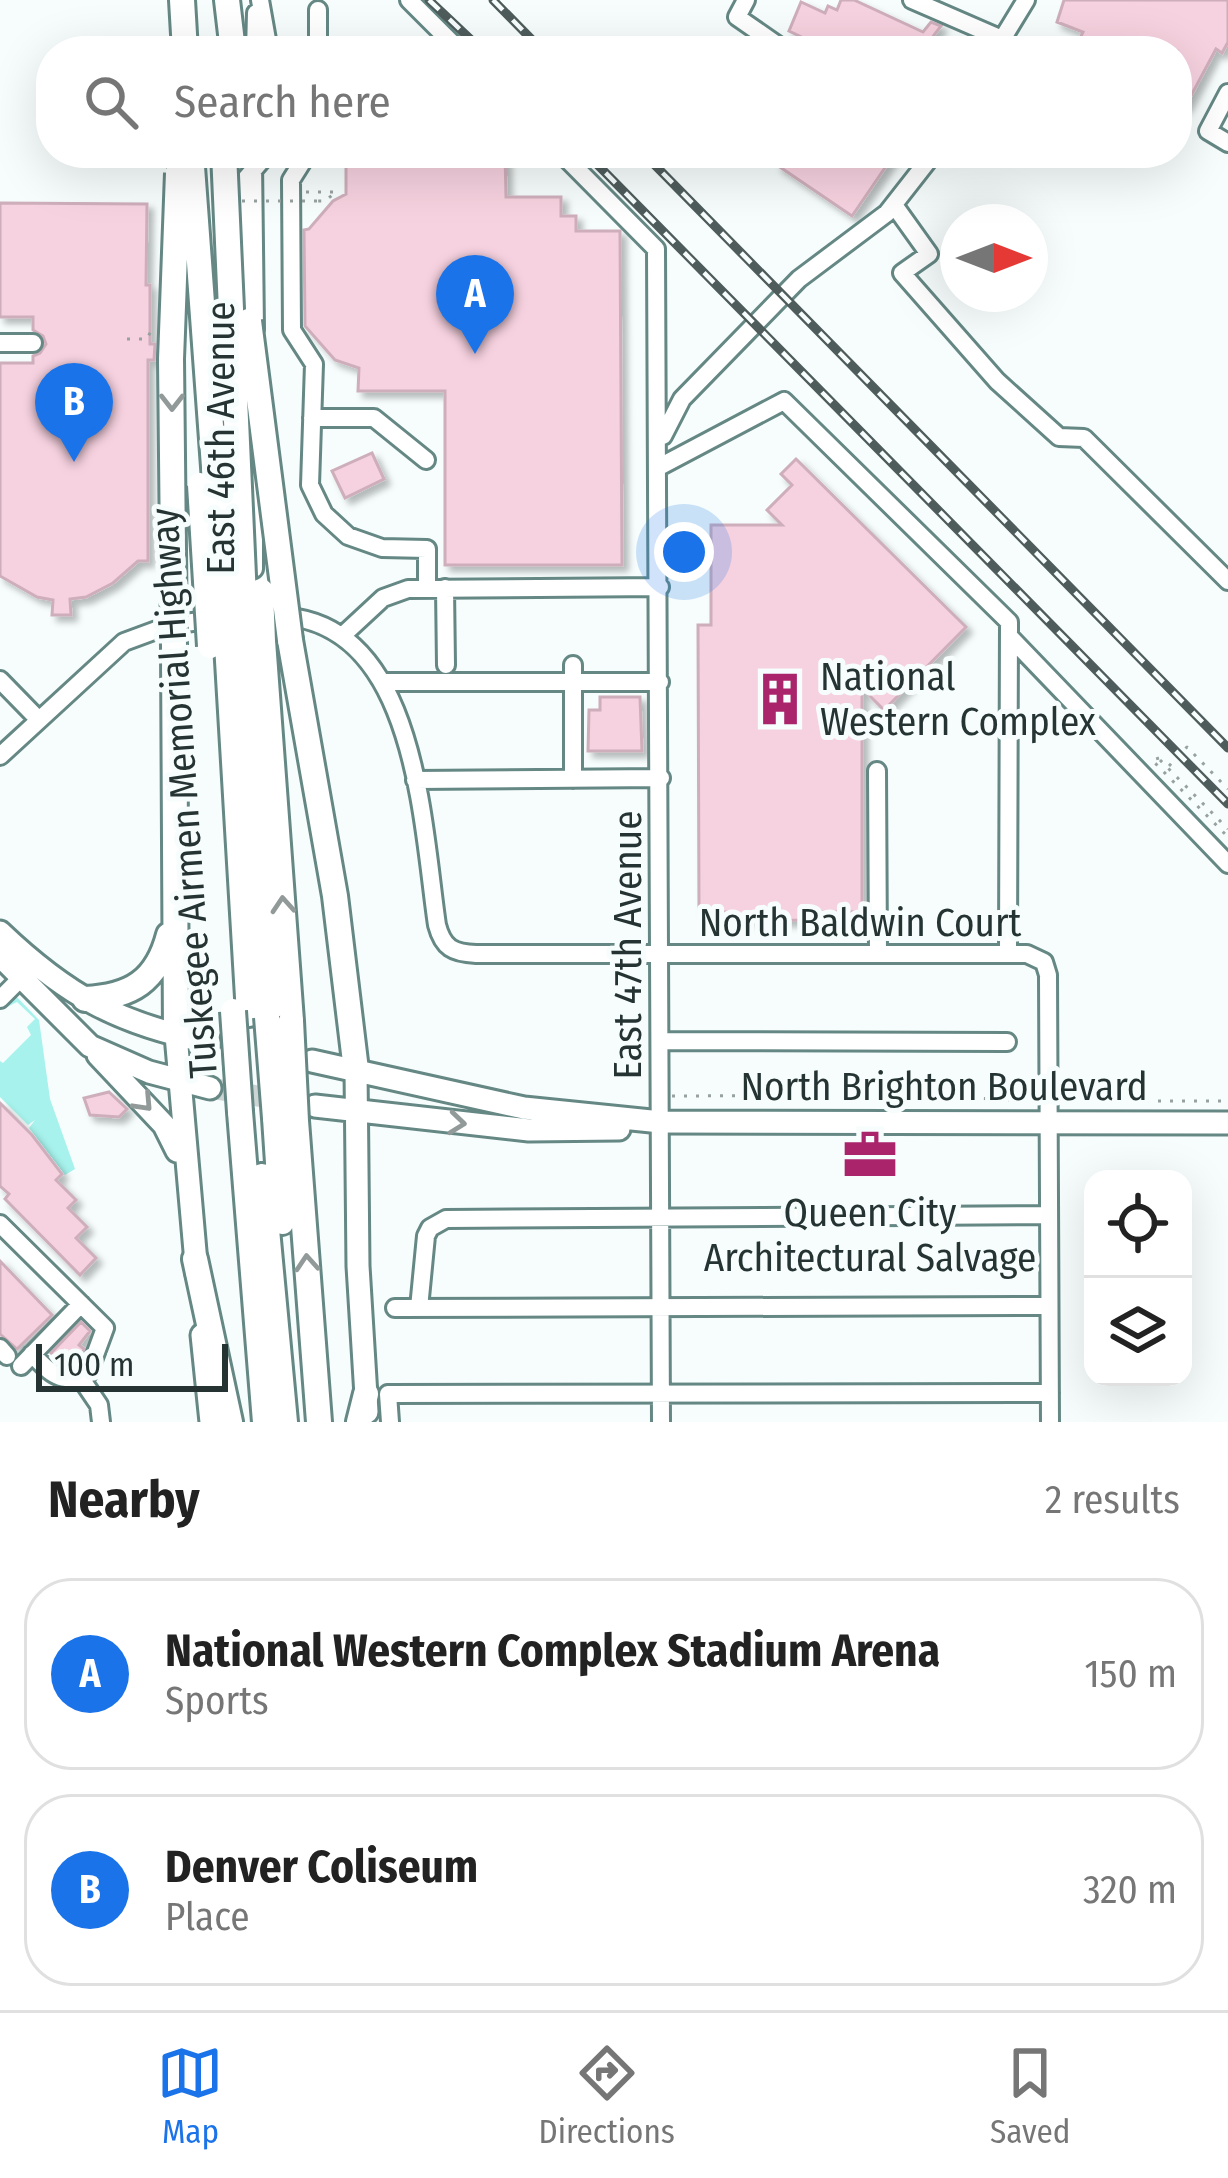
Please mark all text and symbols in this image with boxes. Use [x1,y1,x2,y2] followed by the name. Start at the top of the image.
[36,36,1192,168] search box
[78,69,144,135] icon: search
[174,75,391,129] text: Search here
[940,204,1048,312] north arrow
[436,255,514,354] pin: A
[198,301,244,575] street label: East 46th Avenue
[35,363,113,462] pin: B
[159,394,185,412] one-way arrow
[141,506,227,1080] street label: Tuskegee Airmen Memorial Highway
[654,522,714,582] your location
[820,654,1096,745] place label: National Western Complex
[751,670,809,728] building icon: National Western Complex
[605,811,651,1079] street label: East 47th Avenue
[270,895,296,914] one-way arrow
[699,900,1022,946] street label: North Baldwin Court
[740,1064,1148,1110] street label: North Brighton Boulevard
[129,1090,151,1111] one-way arrow
[448,1110,467,1135] one-way arrow
[841,1126,899,1184] office icon: Queen City Architectural Salvage
[1084,1170,1192,1386] map controls
[1084,1170,1192,1278] button: locate
[704,1190,1036,1281] place label: Queen City Architectural Salvage
[294,1254,320,1273] one-way arrow
[1084,1278,1192,1386] button: layers
[36,1338,228,1391] scale bar
[54,1345,134,1385] text: 100 m
[48,1469,200,1531] text: Nearby
[1045,1477,1180,1523] text: 2 results
[165,1624,940,1678] text: National Western Complex Stadium Arena
[79,1651,101,1697] text: A
[1084,1651,1177,1697] text: 150 m
[165,1678,269,1724] text: Sports
[165,1840,478,1894] text: Denver Coliseum
[79,1867,101,1913] text: B
[1083,1867,1177,1913] text: 320 m
[165,1894,249,1940] text: Place
[157,2040,223,2152] tab: Map
[538,2040,675,2152] tab: Directions
[990,2040,1070,2152] tab: Saved

